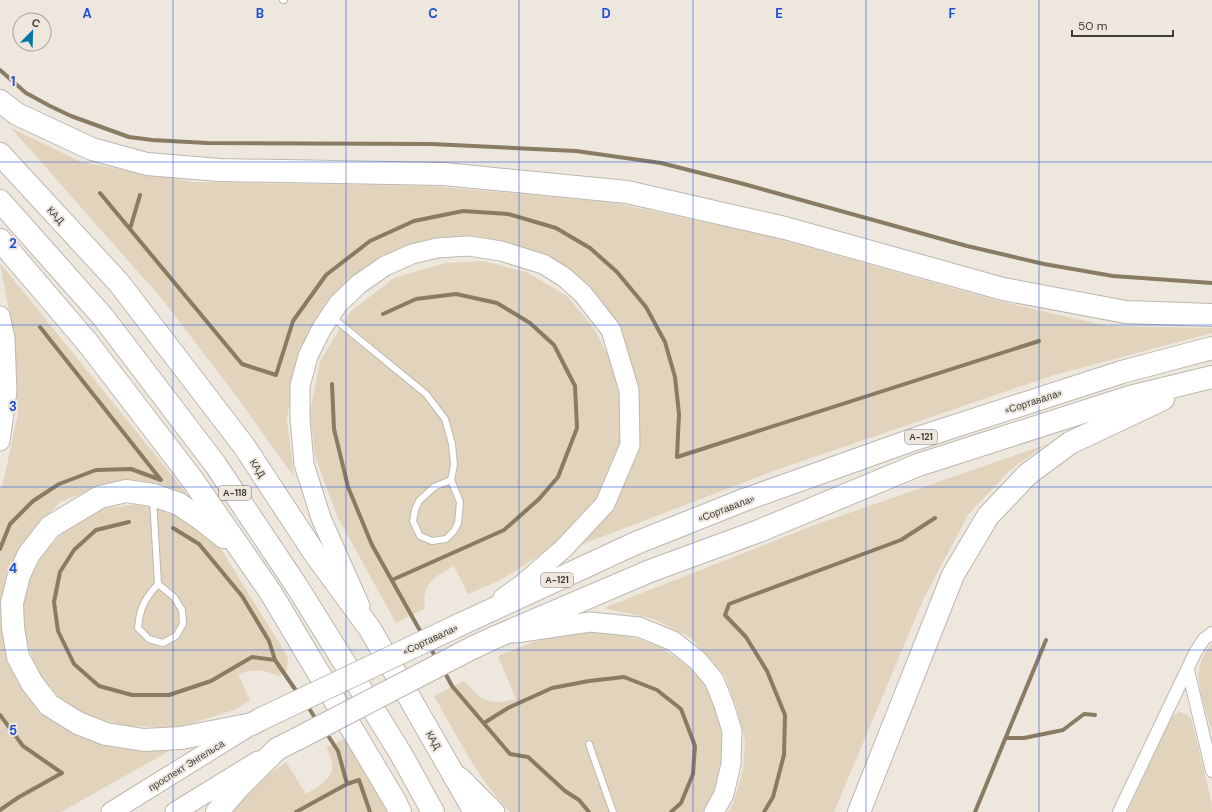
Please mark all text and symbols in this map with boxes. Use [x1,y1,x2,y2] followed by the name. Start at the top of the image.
[82,5,92,22] text: A
[256,5,264,22] text: B
[428,5,438,22] text: C
[601,5,611,22] text: D
[775,5,783,22] text: E
[948,5,956,22] text: F
[12,12,52,52] north arrow
[1072,12,1173,38] scale bar
[30,15,42,31] text: С
[1078,18,1107,34] text: 50 m
[11,73,15,90] text: 1
[44,204,67,227] street label: КАД
[9,235,17,252] text: 2
[1003,386,1064,417] street label: «Сортавала»
[9,398,17,415] text: 3
[905,430,937,444] road number: А-121
[247,457,268,480] street label: КАД
[219,486,251,500] road number: А-118
[696,492,757,525] street label: «Сортавала»
[9,560,17,577] text: 4
[541,573,573,587] road number: А-121
[401,621,460,658] street label: «Сортавала»
[9,722,17,739] text: 5
[423,729,444,752] street label: КАД
[146,737,227,794] street label: проспект Энгельса

